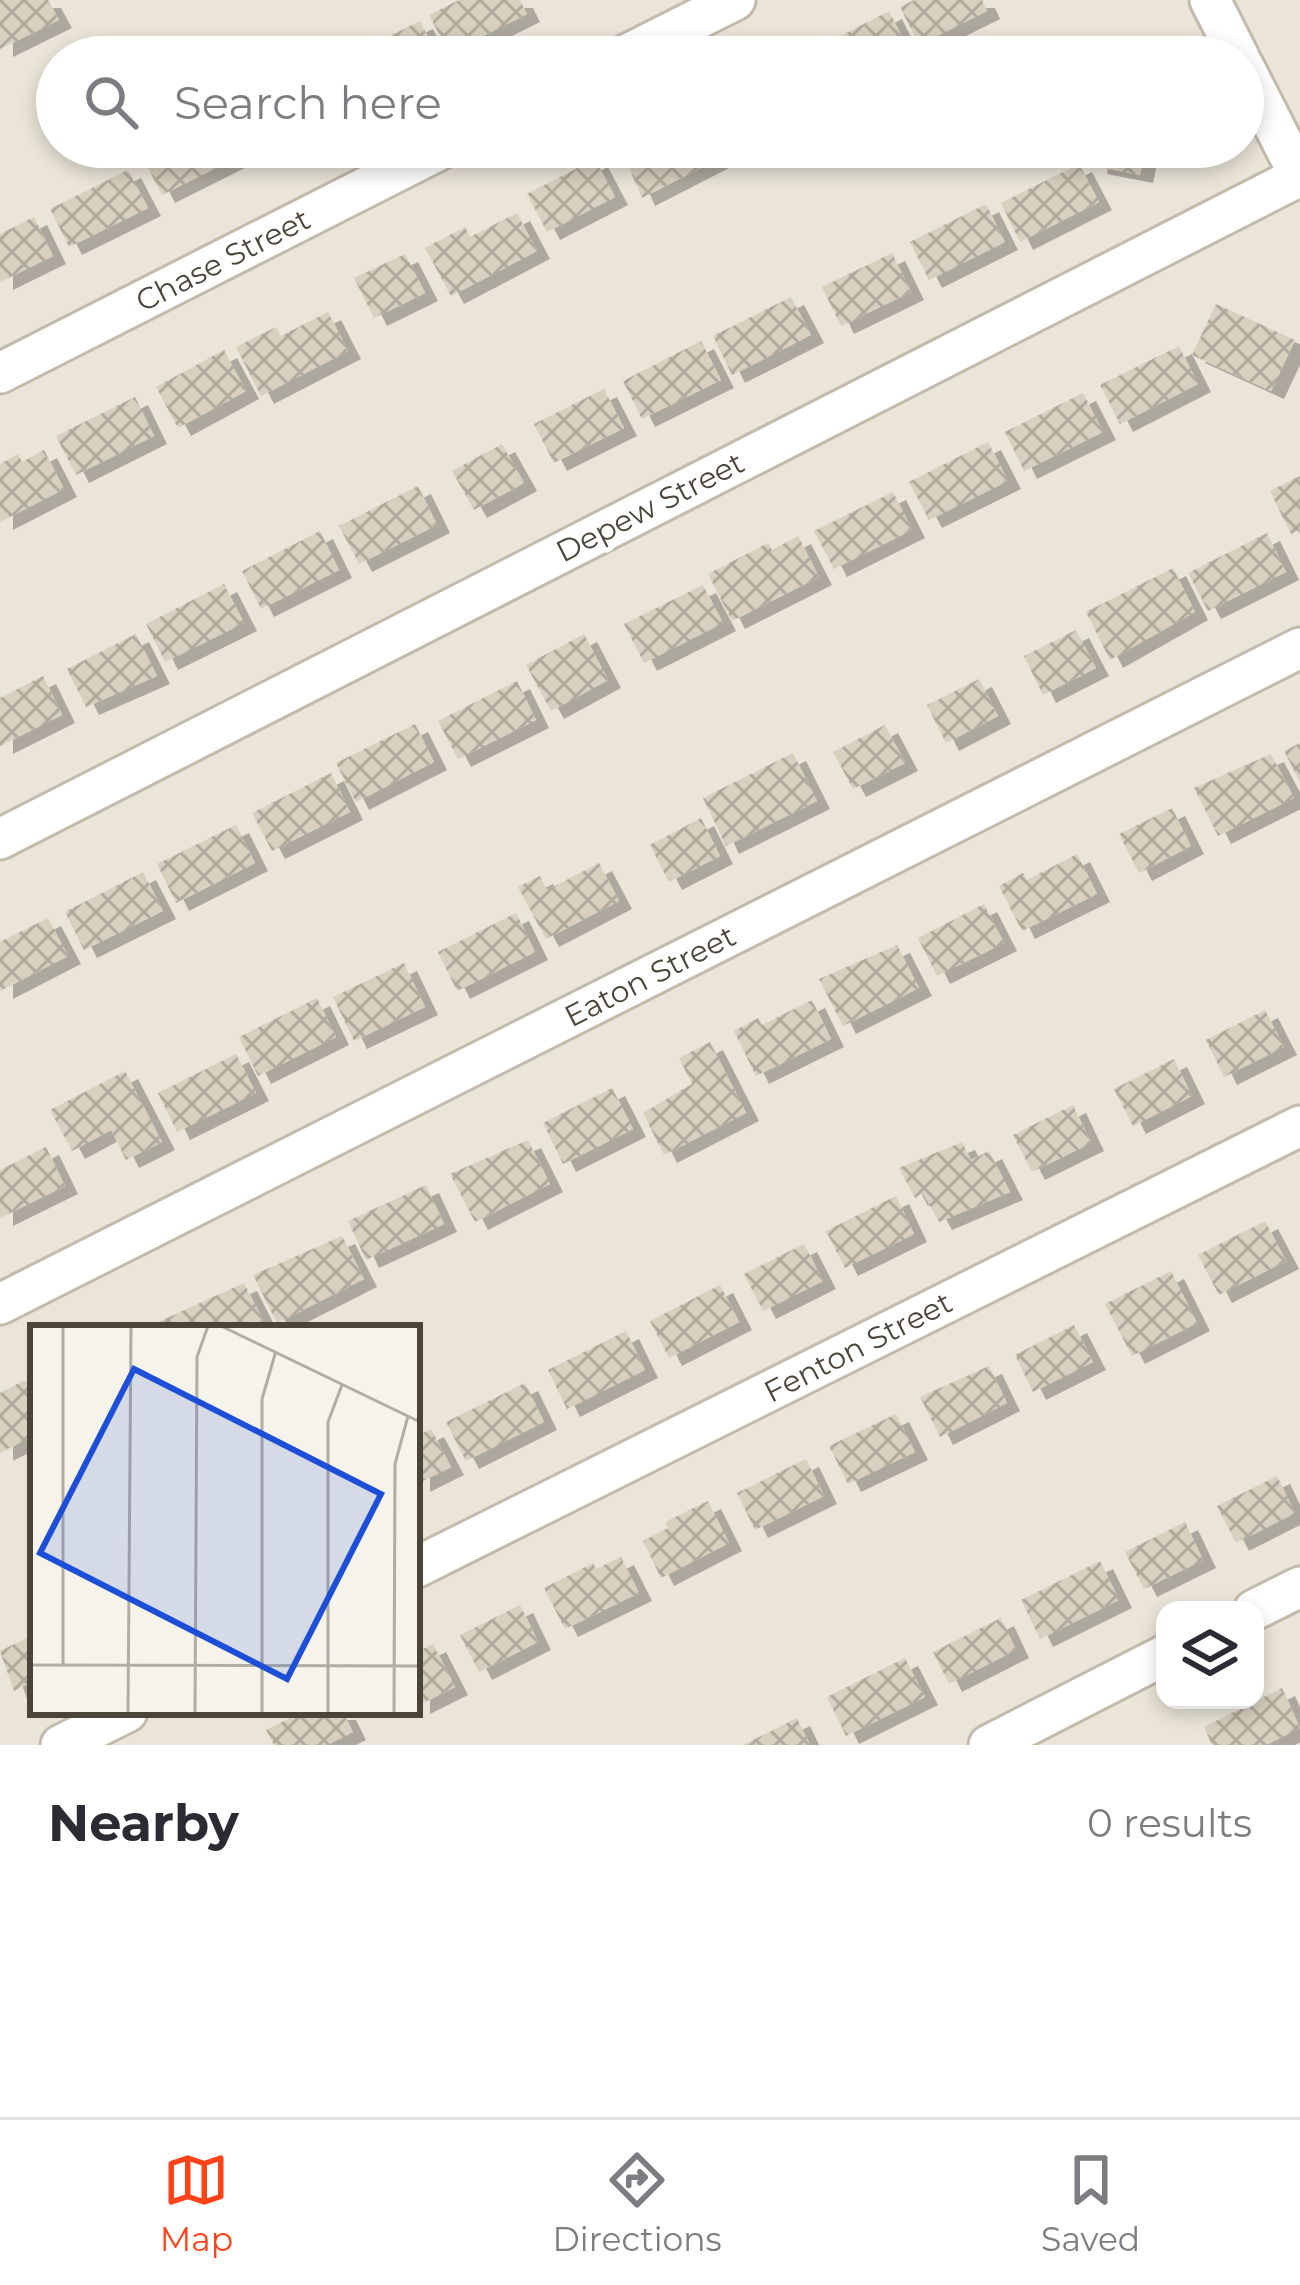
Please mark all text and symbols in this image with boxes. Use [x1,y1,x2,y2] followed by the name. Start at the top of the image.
[36,36,1264,168] search box
[78,69,144,135] icon: search
[174,75,442,130] text: Search here
[130,200,316,320] street label: Chase Street
[550,444,750,570] street label: Depew Street
[558,917,742,1035] street label: Eaton Street
[758,1284,958,1410] street label: Fenton Street
[30,1325,420,1715] inset map
[1156,1601,1264,1709] map controls
[1156,1601,1264,1709] button: layers
[48,1792,239,1854] text: Nearby
[1087,1799,1252,1847] text: 0 results
[160,2147,233,2259] tab: Map
[553,2147,722,2259] tab: Directions
[1041,2147,1140,2259] tab: Saved

